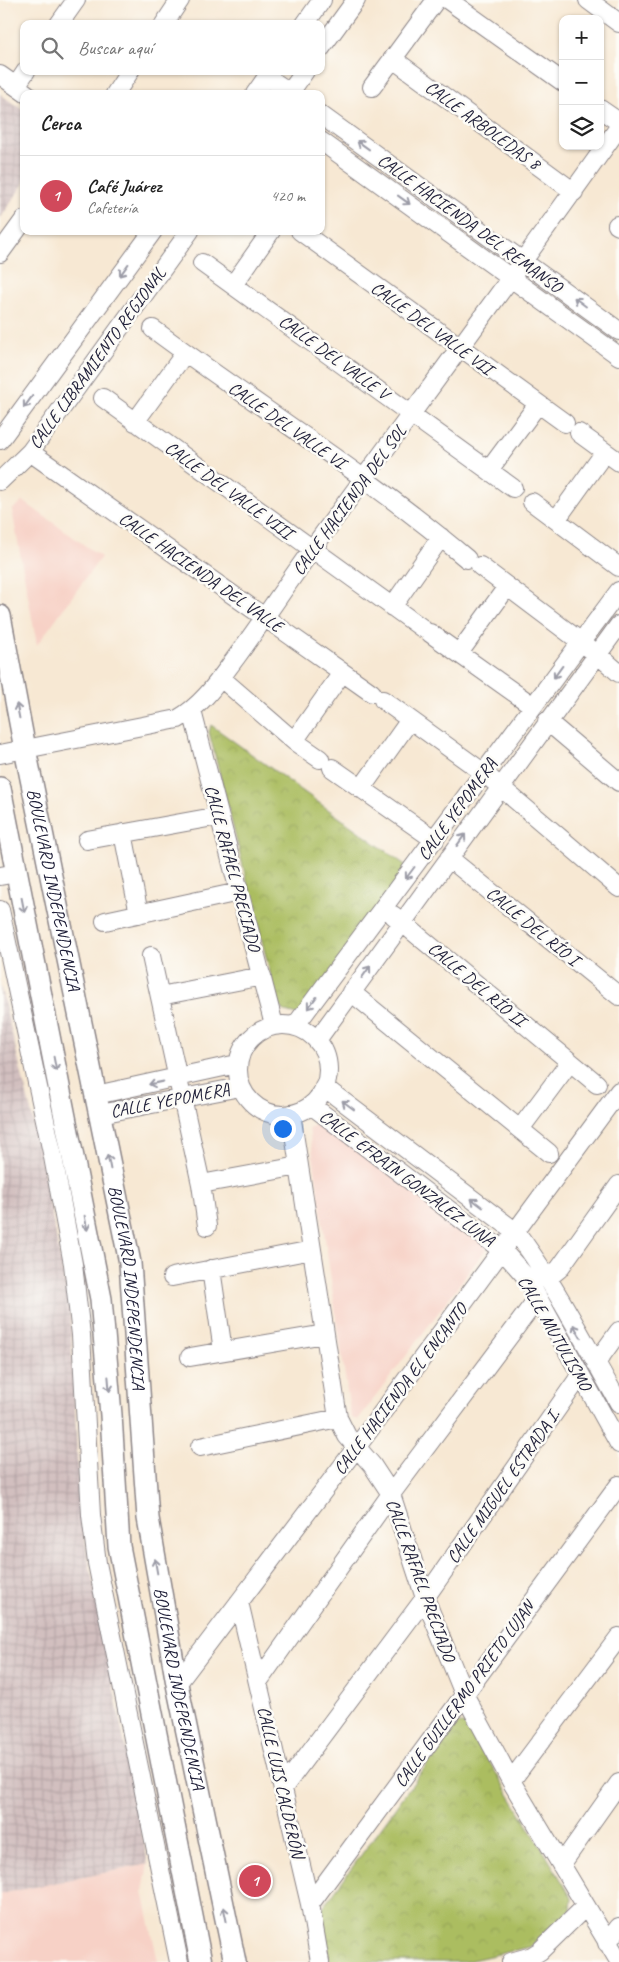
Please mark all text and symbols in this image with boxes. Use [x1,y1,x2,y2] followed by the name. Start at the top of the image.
[559,15,604,150] map controls
[559,15,604,60] button: +
[20,20,325,75] search box
[38,34,66,62] icon: search
[78,36,152,60] text: Buscar aquí
[559,60,604,105] button: −
[421,76,547,175] street label: CALLE ARBOLEDAS 8
[559,105,604,150] button: layers
[40,110,81,136] text: Cerca
[356,140,370,150] one-way arrow
[373,149,568,299] street label: CALLE HACIENDA DEL REMANSO
[87,174,161,198] text: Café Juárez
[52,186,60,206] text: 1
[271,186,305,206] text: 420 m
[396,195,410,205] one-way arrow
[87,198,138,218] text: Cafetería
[24,262,171,453] street label: CALLE LIBRAMIENTO REGIONAL
[119,263,129,277] one-way arrow
[367,276,500,382] street label: CALLE DEL VALLE VII
[574,297,587,308] one-way arrow
[275,310,396,406] street label: CALLE DEL VALLE V
[224,376,353,476] street label: CALLE DEL VALLE VI
[23,395,33,409] one-way arrow
[287,421,411,579] street label: CALLE HACIENDA DEL SOL
[161,436,300,546] street label: CALLE DEL VALLE VIII
[115,507,289,638] street label: CALLE HACIENDA DEL VALLE
[553,665,563,679] one-way arrow
[13,704,22,720] one-way arrow
[413,753,502,864] street label: CALLE YEPOMERA
[200,783,266,955] street label: CALLE RAFAEL PRECIADO
[22,787,85,994] street label: BOULEVARD INDEPENDENCIA
[456,833,466,847] one-way arrow
[405,866,415,880] one-way arrow
[482,882,587,972] street label: CALLE DEL RÍO I
[19,896,28,912] one-way arrow
[424,937,533,1033] street label: CALLE DEL RÍO II
[361,965,371,979] one-way arrow
[307,996,317,1010] one-way arrow
[50,1056,60,1072] one-way arrow
[109,1077,232,1122] street label: CALLE YEPOMERA
[148,1078,164,1088] one-way arrow
[342,1099,355,1110] one-way arrow
[315,1105,500,1252] street label: CALLE EFRAIN GONZALEZ LUNA
[270,1116,296,1142] your location
[104,1154,114,1170] one-way arrow
[103,1184,150,1391] street label: BOULEVARD INDEPENDENCIA
[470,1198,484,1208] one-way arrow
[82,1215,92,1231] one-way arrow
[513,1272,598,1396] street label: CALLE MUTULISMO
[328,1297,473,1479] street label: CALLE HACIENDA EL ENCANTO
[572,1324,582,1338] one-way arrow
[104,1376,113,1392] one-way arrow
[441,1404,565,1567] street label: CALLE MIGUEL ESTRADA I.
[381,1496,461,1666] street label: CALLE RAFAEL PRECIADO
[151,1558,161,1574] one-way arrow
[149,1586,210,1793] street label: BOULEVARD INDEPENDENCIA
[389,1594,541,1791] street label: CALLE GUILLERMO PRIETO LUJAN
[253,1704,310,1863] street label: CALLE LUIS CALDERÓN
[239,1862,271,1900] pin: 1
[220,1907,229,1923] one-way arrow

